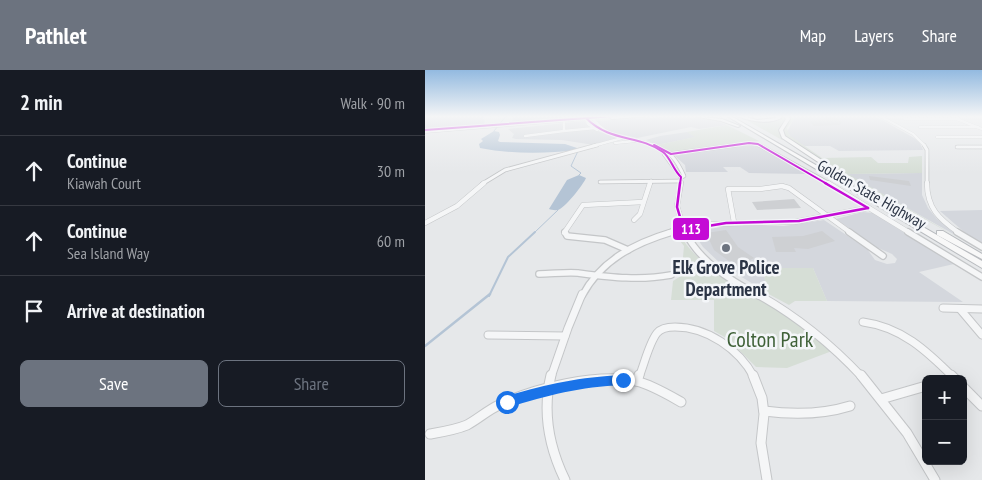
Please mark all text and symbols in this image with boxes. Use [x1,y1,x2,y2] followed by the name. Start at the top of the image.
[25,20,87,51] text: Pathlet
[800,24,826,47] text: Map
[854,24,894,47] text: Layers
[922,24,957,47] text: Share
[20,89,62,116] text: 2 min
[340,93,405,113] text: Walk · 90 m
[67,149,127,173] text: Continue
[814,155,930,233] street label: Golden State Highway
[20,157,48,185] icon: ahead
[377,161,405,181] text: 30 m
[67,173,141,193] text: Kiawah Court
[672,217,710,241] line badge: 113
[67,219,127,243] text: Continue
[681,220,701,238] text: 113
[20,227,48,255] icon: ahead
[377,231,405,251] text: 60 m
[720,242,732,254] marker: Elk Grove Police Department
[67,243,149,263] text: Sea Island Way
[672,255,780,301] place label: Elk Grove Police Department
[20,297,48,325] icon: arrive
[67,299,205,323] text: Arrive at destination
[727,325,814,353] park label: Colton Park
[20,360,208,407] button: Save
[218,360,405,407] button: Share
[612,369,635,392] route end
[922,375,967,465] map controls
[922,375,967,420] button: +
[496,391,519,414] route start
[922,420,967,465] button: −

